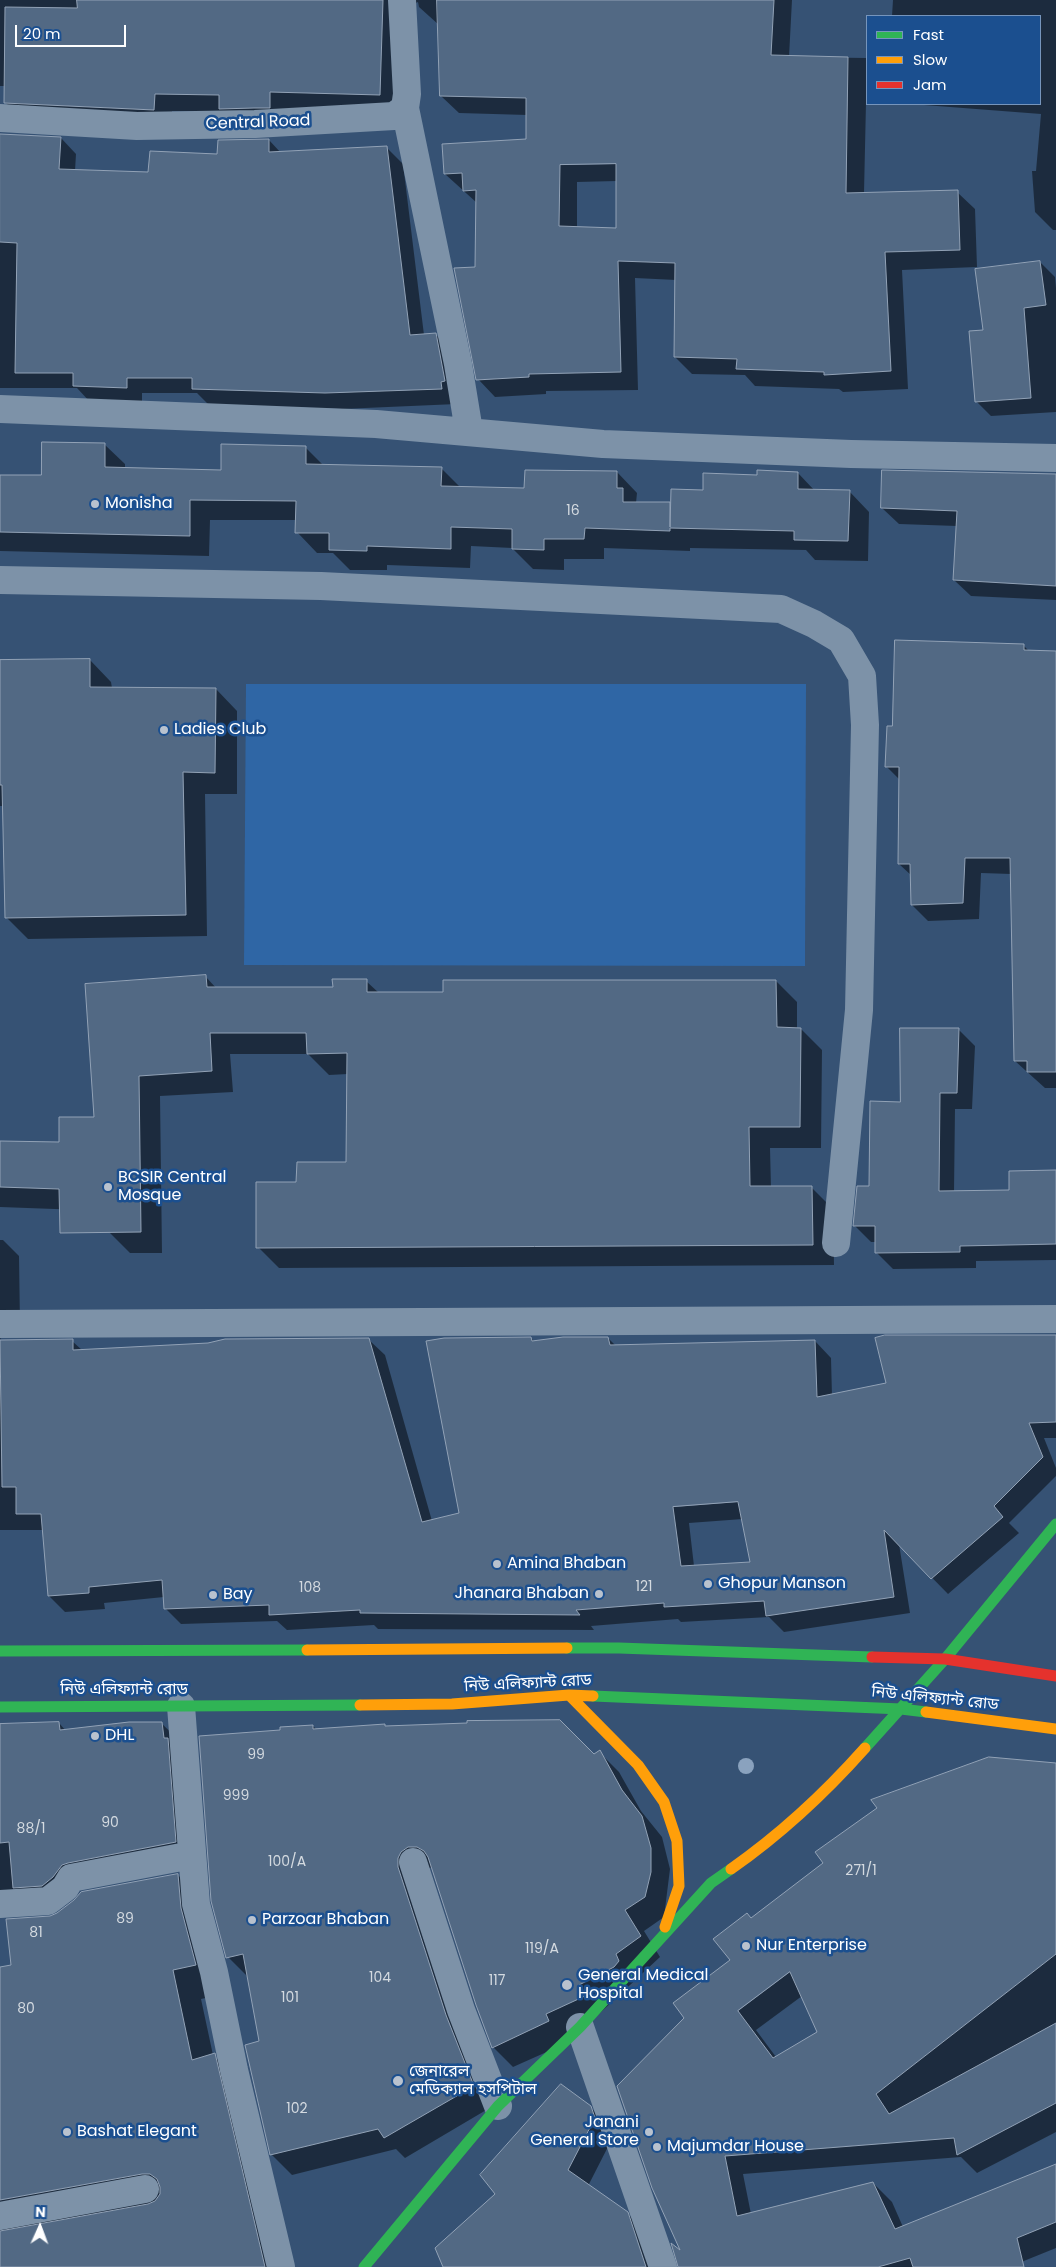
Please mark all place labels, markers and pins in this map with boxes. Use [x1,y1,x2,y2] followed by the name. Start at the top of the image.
[105,494,173,514] place label: Monisha
[89,498,101,510] marker: Monisha
[174,720,266,740] place label: Ladies Club
[158,724,170,736] marker: Ladies Club
[118,1168,227,1206] place label: BCSIR Central Mosque
[102,1181,114,1193] marker: BCSIR Central Mosque
[507,1554,626,1574] place label: Amina Bhaban
[491,1558,503,1570] marker: Amina Bhaban
[718,1574,846,1594] place label: Ghopur Manson
[702,1578,714,1590] marker: Ghopur Manson
[455,1584,589,1604] place label: Jhanara Bhaban
[223,1585,253,1605] place label: Bay
[593,1588,605,1600] marker: Jhanara Bhaban
[207,1589,219,1601] marker: Bay
[105,1726,134,1746] place label: DHL
[89,1730,101,1742] marker: DHL
[262,1910,389,1930] place label: Parzoar Bhaban
[246,1914,258,1926] marker: Parzoar Bhaban
[756,1936,867,1956] place label: Nur Enterprise
[740,1940,752,1952] marker: Nur Enterprise
[578,1966,708,2004] place label: General Medical Hospital
[560,1978,574,1992] marker: General Medical Hospital
[409,2062,537,2100] place label: জেনারেল মেডিক্যাল হসপিটাল
[391,2074,405,2088] marker: জেনারেল মেডিক্যাল হসপিটাল
[530,2113,639,2151] place label: Janani General Store
[77,2122,197,2142] place label: Bashat Elegant
[61,2126,73,2138] marker: Bashat Elegant
[643,2126,655,2138] marker: Janani General Store
[667,2137,804,2157] place label: Majumdar House
[651,2141,663,2153] marker: Majumdar House

